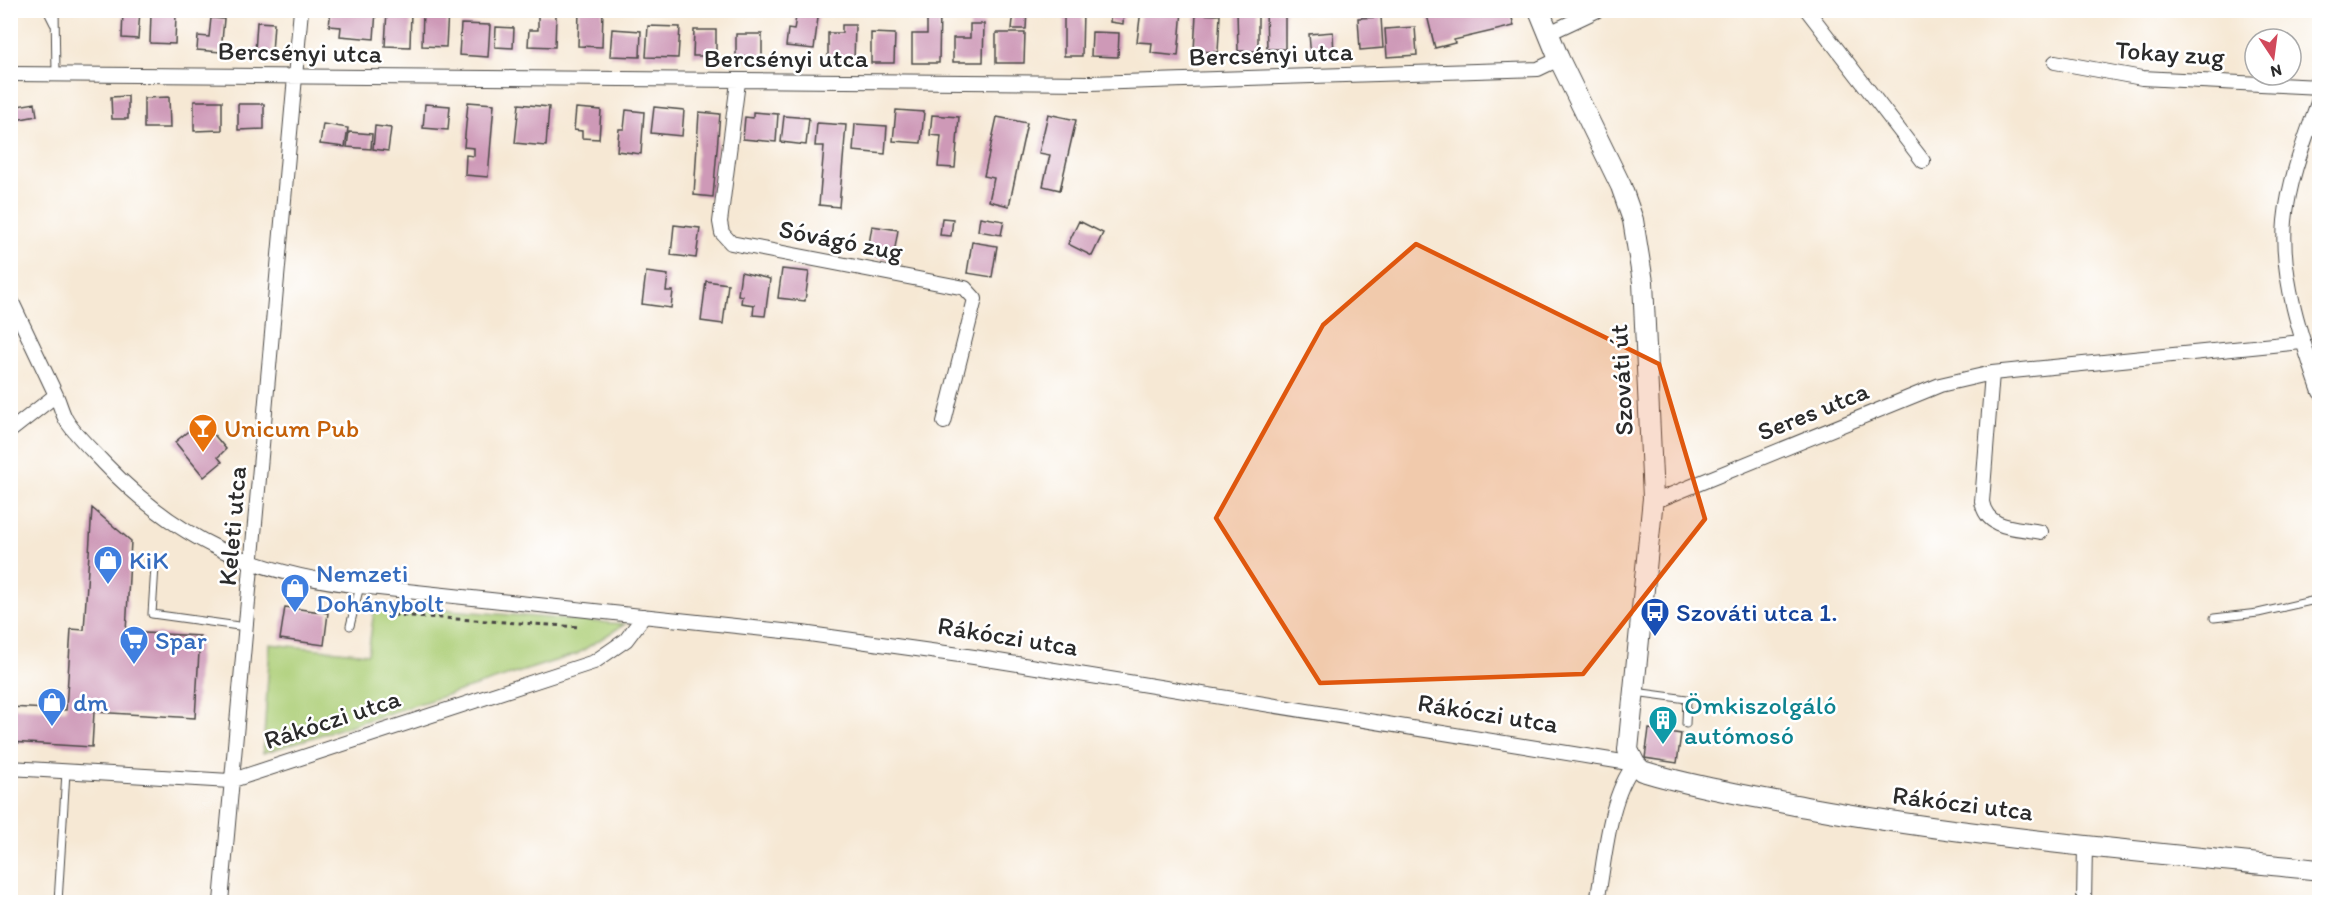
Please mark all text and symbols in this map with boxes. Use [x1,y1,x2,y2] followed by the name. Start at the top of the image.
[2243,27,2303,87] north arrow
[2114,33,2226,73] street label: Tokay zug
[217,35,383,69] street label: Bercsényi utca
[1188,35,1354,73] street label: Bercsényi utca
[704,42,869,74] street label: Bercsényi utca
[2269,61,2284,82] text: N
[776,212,906,268] street label: Sóvágó zug
[1602,323,1640,437] street label: Szováti út
[1753,374,1874,448] street label: Seres utca
[187,412,219,454] bar icon: Unicum Pub
[224,412,359,444] place label: Unicum Pub
[211,465,253,587] street label: Keleti utca
[92,544,124,586] shop icon: KiK
[129,544,169,576] place label: KiK
[316,557,444,619] place label: Nemzeti Dohánybolt
[279,572,311,614] shop icon: Nemzeti Dohánybolt
[1639,596,1671,638] bus stop icon: Szováti utca 1.
[1676,596,1838,628] place label: Szováti utca 1.
[936,609,1081,663] street label: Rákóczi utca
[118,624,150,666] supermarket icon: Spar
[155,624,207,656] place label: Spar
[260,682,405,756] street label: Rákóczi utca
[36,686,68,728] shop icon: dm
[73,686,108,718] place label: dm
[1416,686,1561,740] street label: Rákóczi utca
[1684,689,1837,751] place label: Ömkiszolgáló autómosó
[1647,704,1679,746] building icon: Ömkiszolgáló autómosó
[1891,778,2036,828] street label: Rákóczi utca

